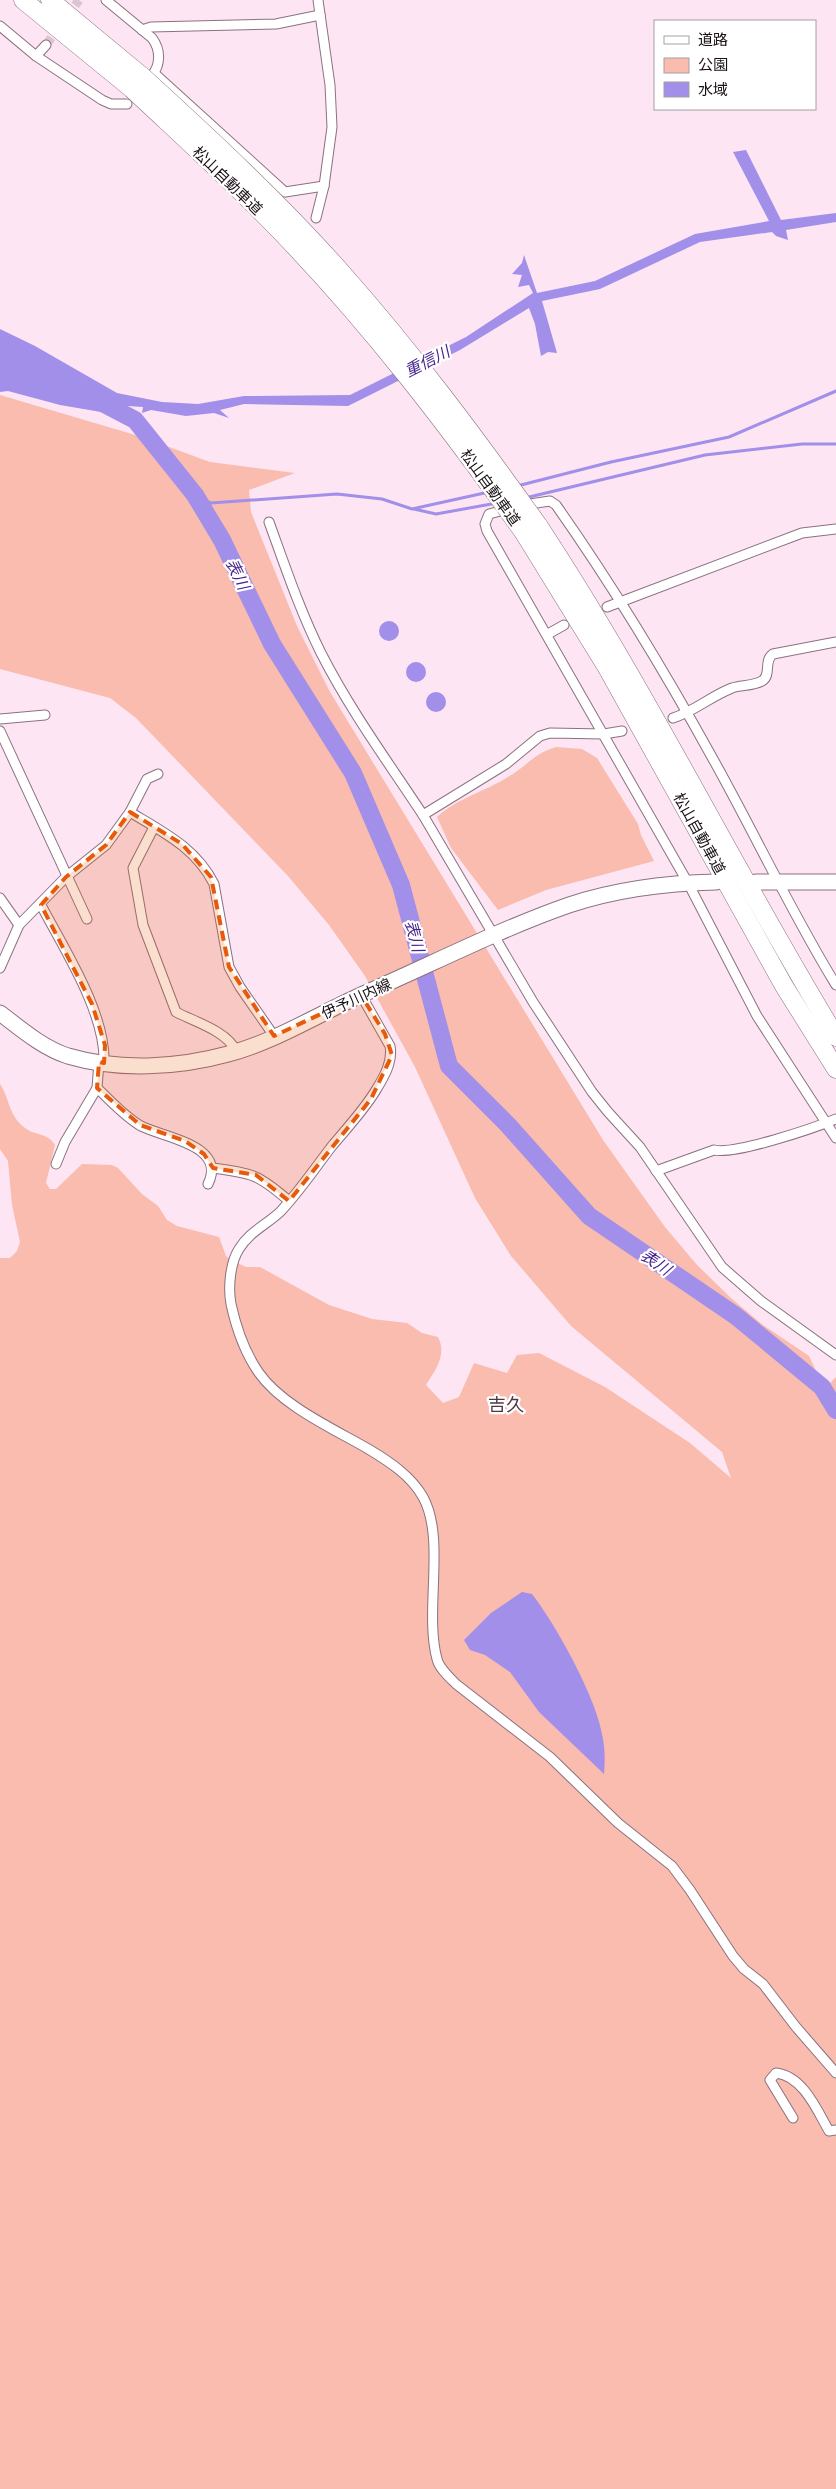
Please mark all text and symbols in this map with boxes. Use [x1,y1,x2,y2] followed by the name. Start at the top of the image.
[654,20,816,110] legend
[698,29,728,49] text: 道路
[698,54,728,74] text: 公園
[698,79,728,99] text: 水域
[189,142,267,218] street label: 松山自動車道
[401,339,455,382] water label: 重信川
[456,445,526,529] street label: 松山自動車道
[221,555,256,595] water label: 表川
[669,789,731,877] street label: 松山自動車道
[400,918,430,956] water label: 表川
[318,973,394,1023] street label: 伊予川内線
[637,1244,677,1281] water label: 表川
[488,1392,524,1416] district label: 吉久

